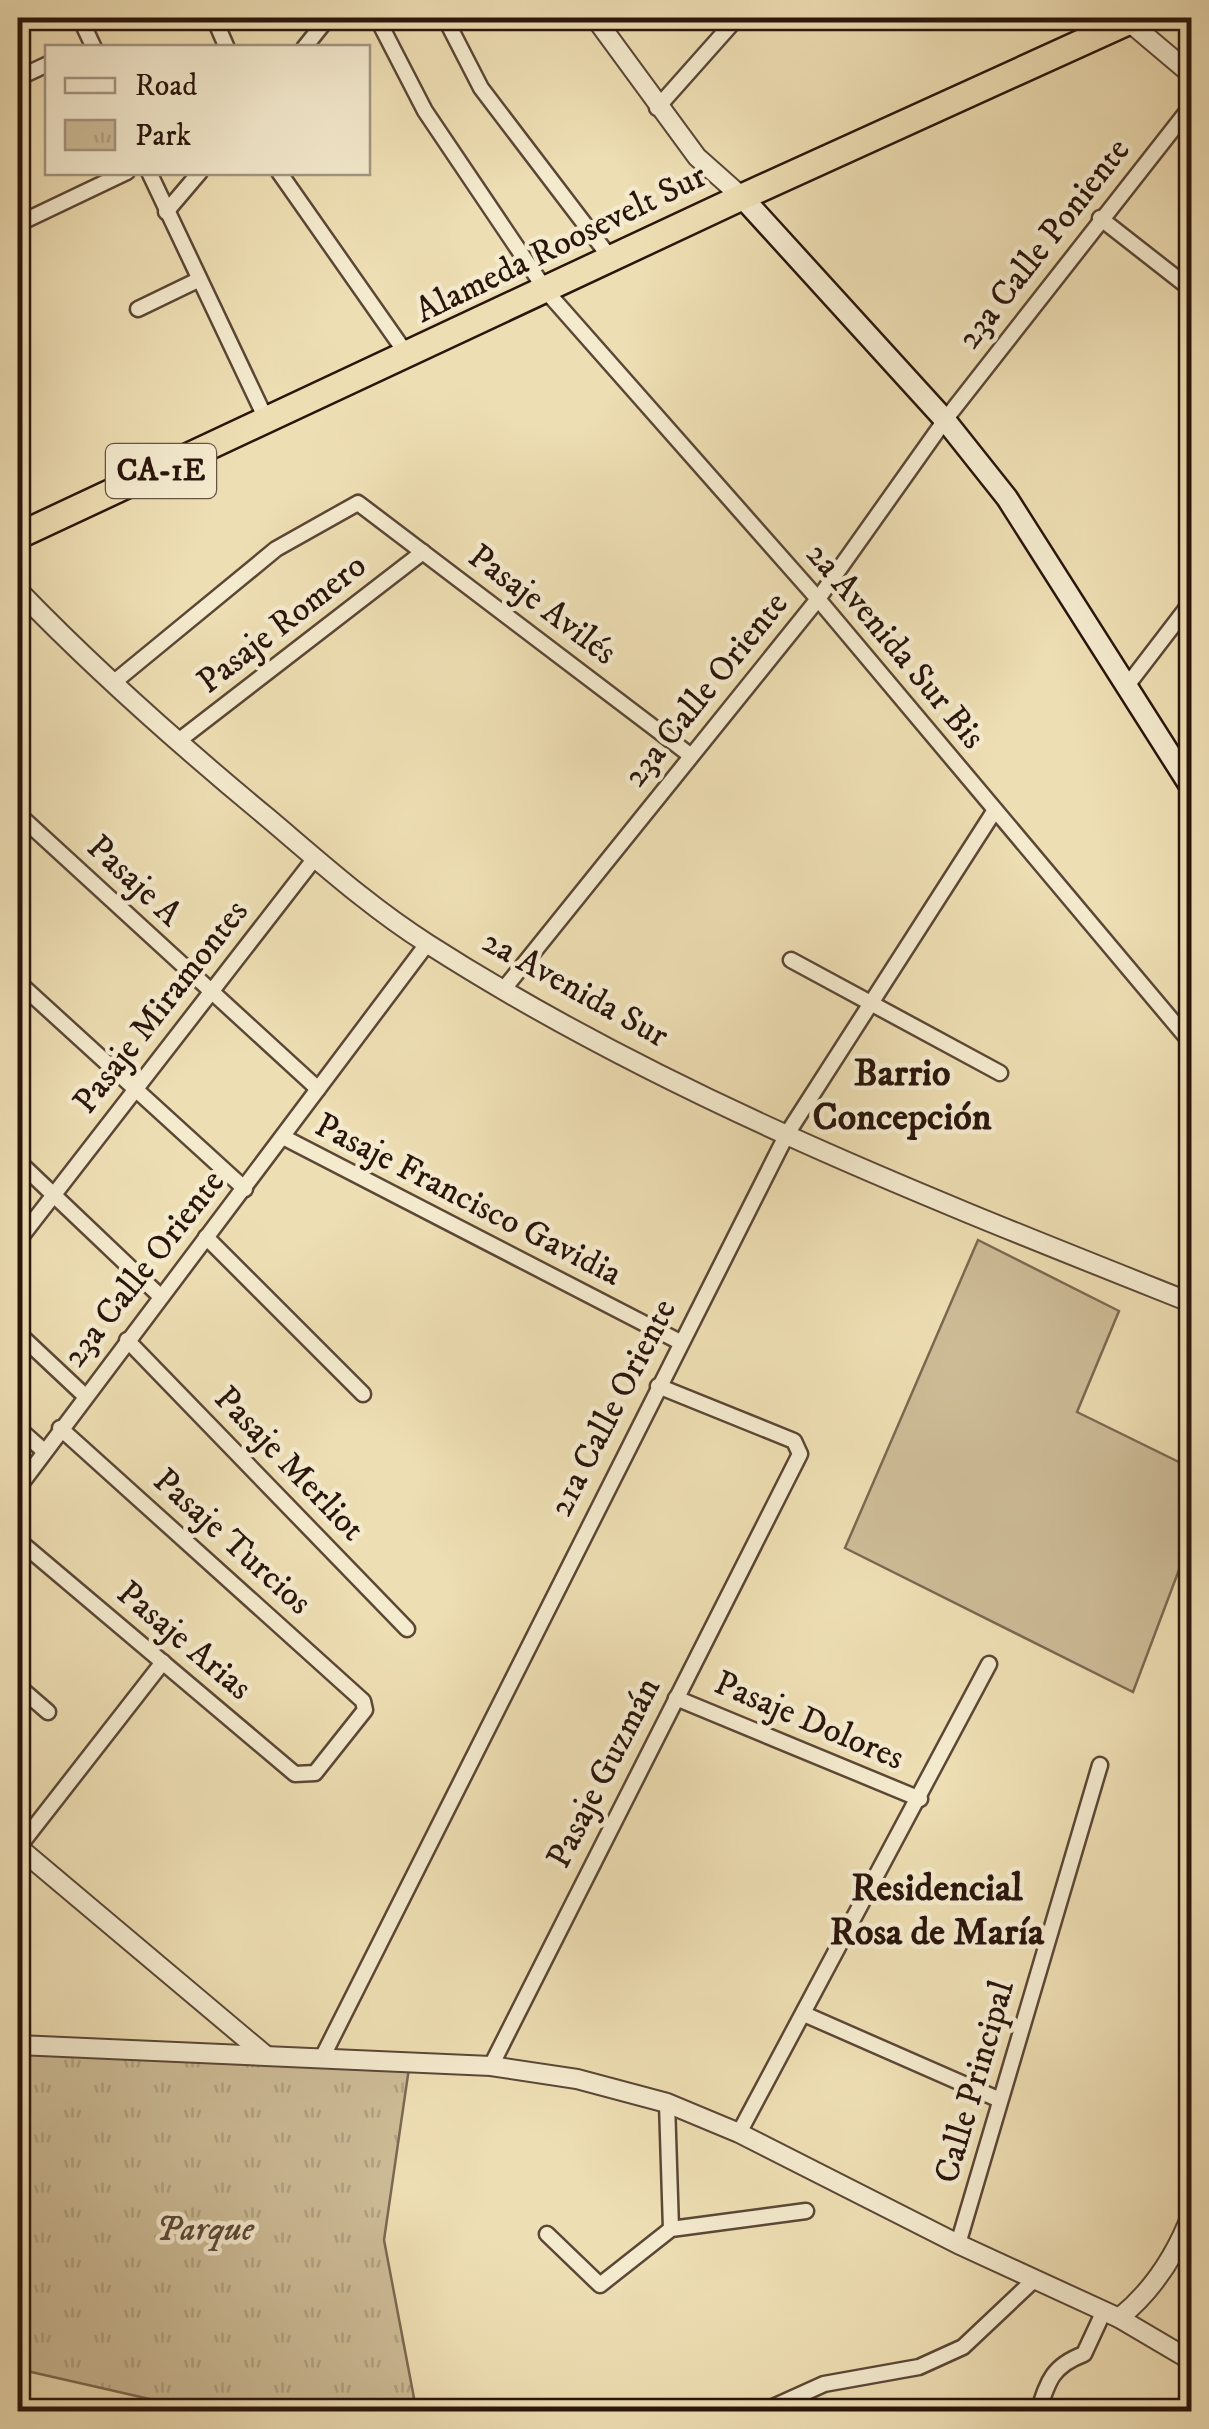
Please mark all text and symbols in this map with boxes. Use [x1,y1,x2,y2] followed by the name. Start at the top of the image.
[45,45,370,175] legend
[135,68,197,105] text: Road
[135,118,191,155] text: Park
[948,130,1140,358] street label: 23a Calle Poniente
[408,154,714,334] street label: Alameda Roosevelt Sur
[106,444,216,498] road number: CA-1E
[796,534,994,758] street label: 2a Avenida Sur Bis
[459,535,625,675] street label: Pasaje Avilés
[188,544,376,704] street label: Pasaje Romero
[614,583,798,797] street label: 23a Calle Oriente
[77,826,191,937] street label: Pasaje A
[64,891,258,1123] street label: Pasaje Miramontes
[474,920,676,1058] street label: 2a Avenida Sur
[812,1050,992,1142] district label: Barrio Concepción
[307,1104,629,1296] street label: Pasaje Francisco Gavidia
[53,1161,235,1377] street label: 23a Calle Oriente
[539,1292,687,1524] street label: 21a Calle Oriente
[204,1377,374,1551] street label: Pasaje Merliot
[143,1459,321,1625] street label: Pasaje Turcios
[107,1572,261,1710] street label: Pasaje Arias
[708,1661,910,1781] street label: Pasaje Dolores
[537,1670,671,1876] street label: Pasaje Guzmán
[830,1865,1045,1957] district label: Residencial Rosa de María
[925,1975,1025,2188] street label: Calle Principal
[156,2208,255,2252] park label: Parque

